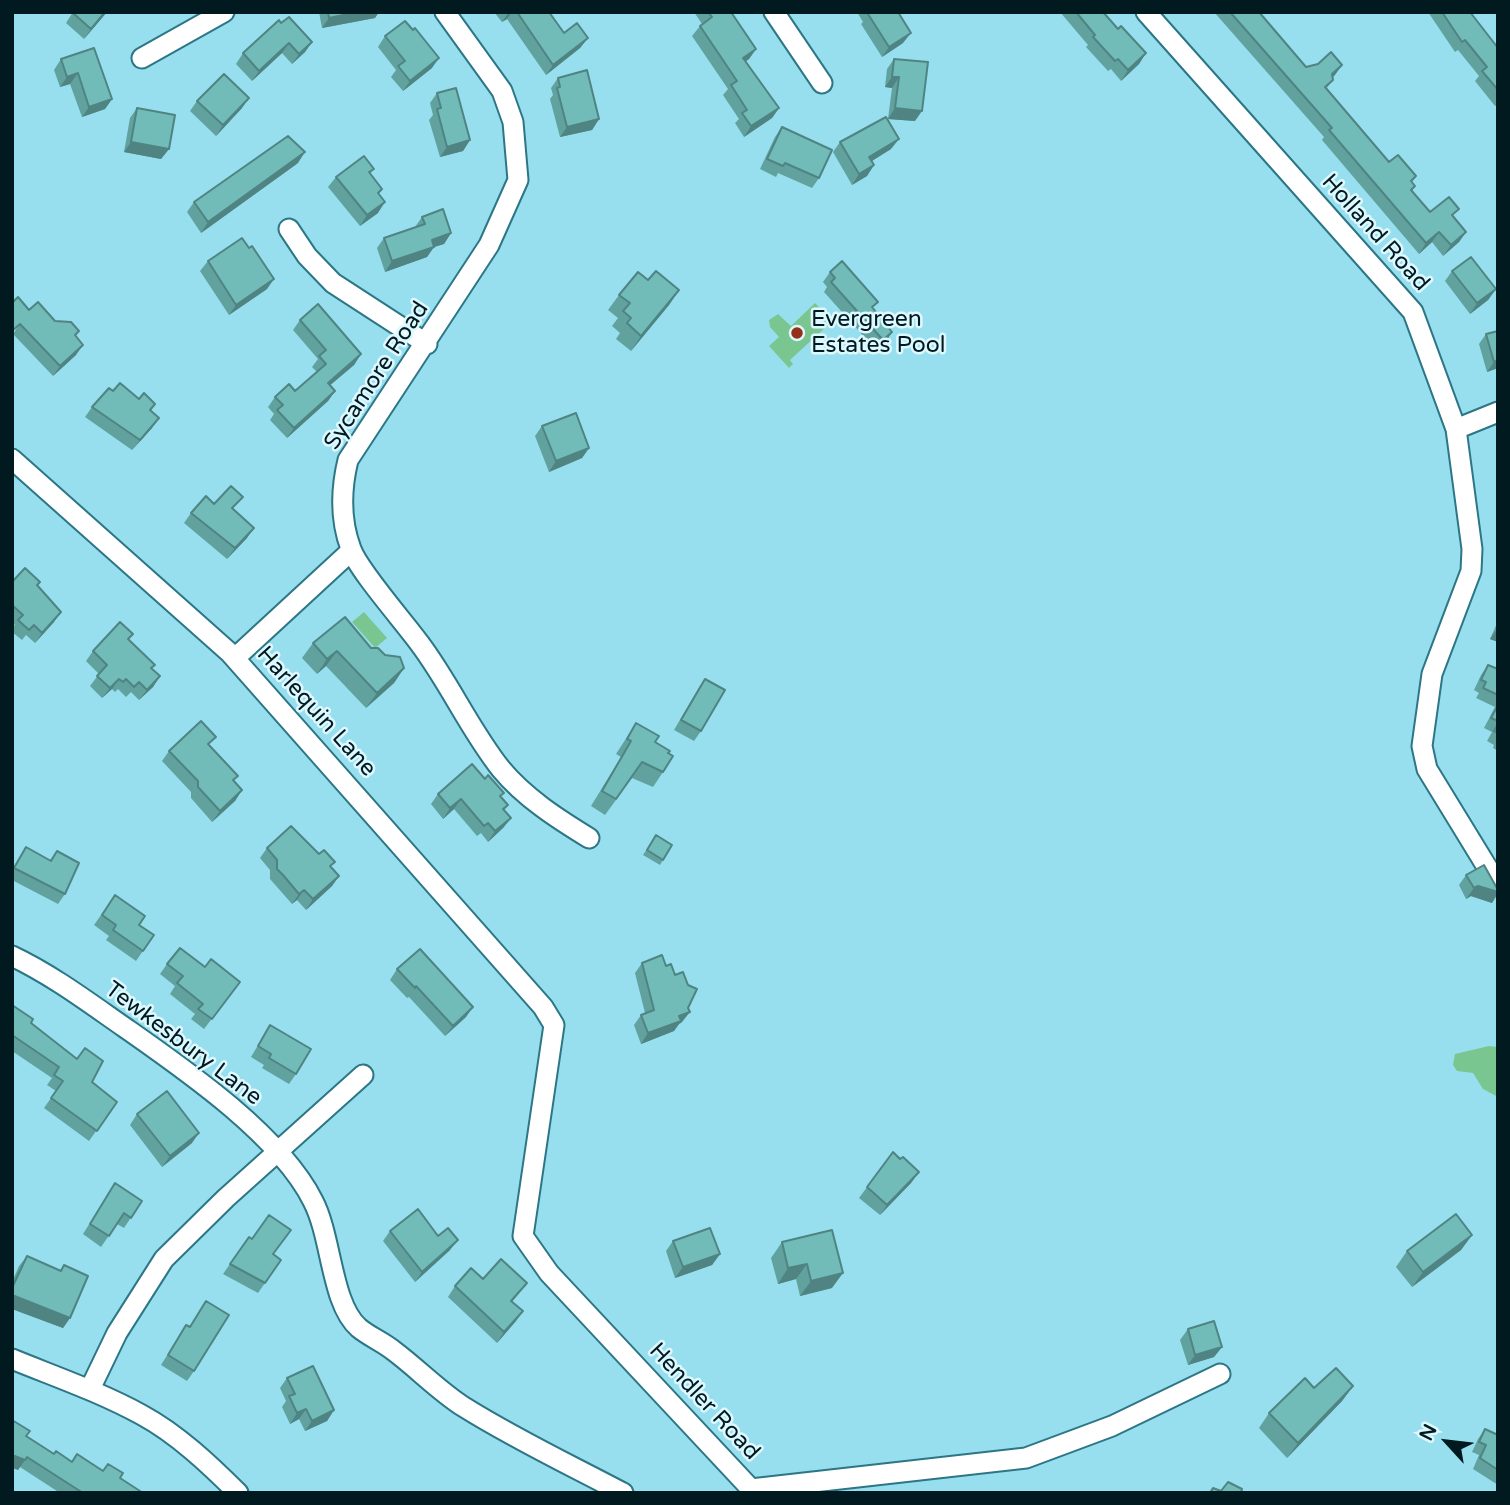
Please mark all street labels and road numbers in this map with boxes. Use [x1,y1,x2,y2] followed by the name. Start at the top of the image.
[1315,169,1435,297] street label: Holland Road
[319,297,435,455] street label: Sycamore Road
[250,641,382,783] street label: Harlequin Lane
[99,976,267,1112] street label: Tewkesbury Lane
[643,1338,765,1466] street label: Hendler Road

